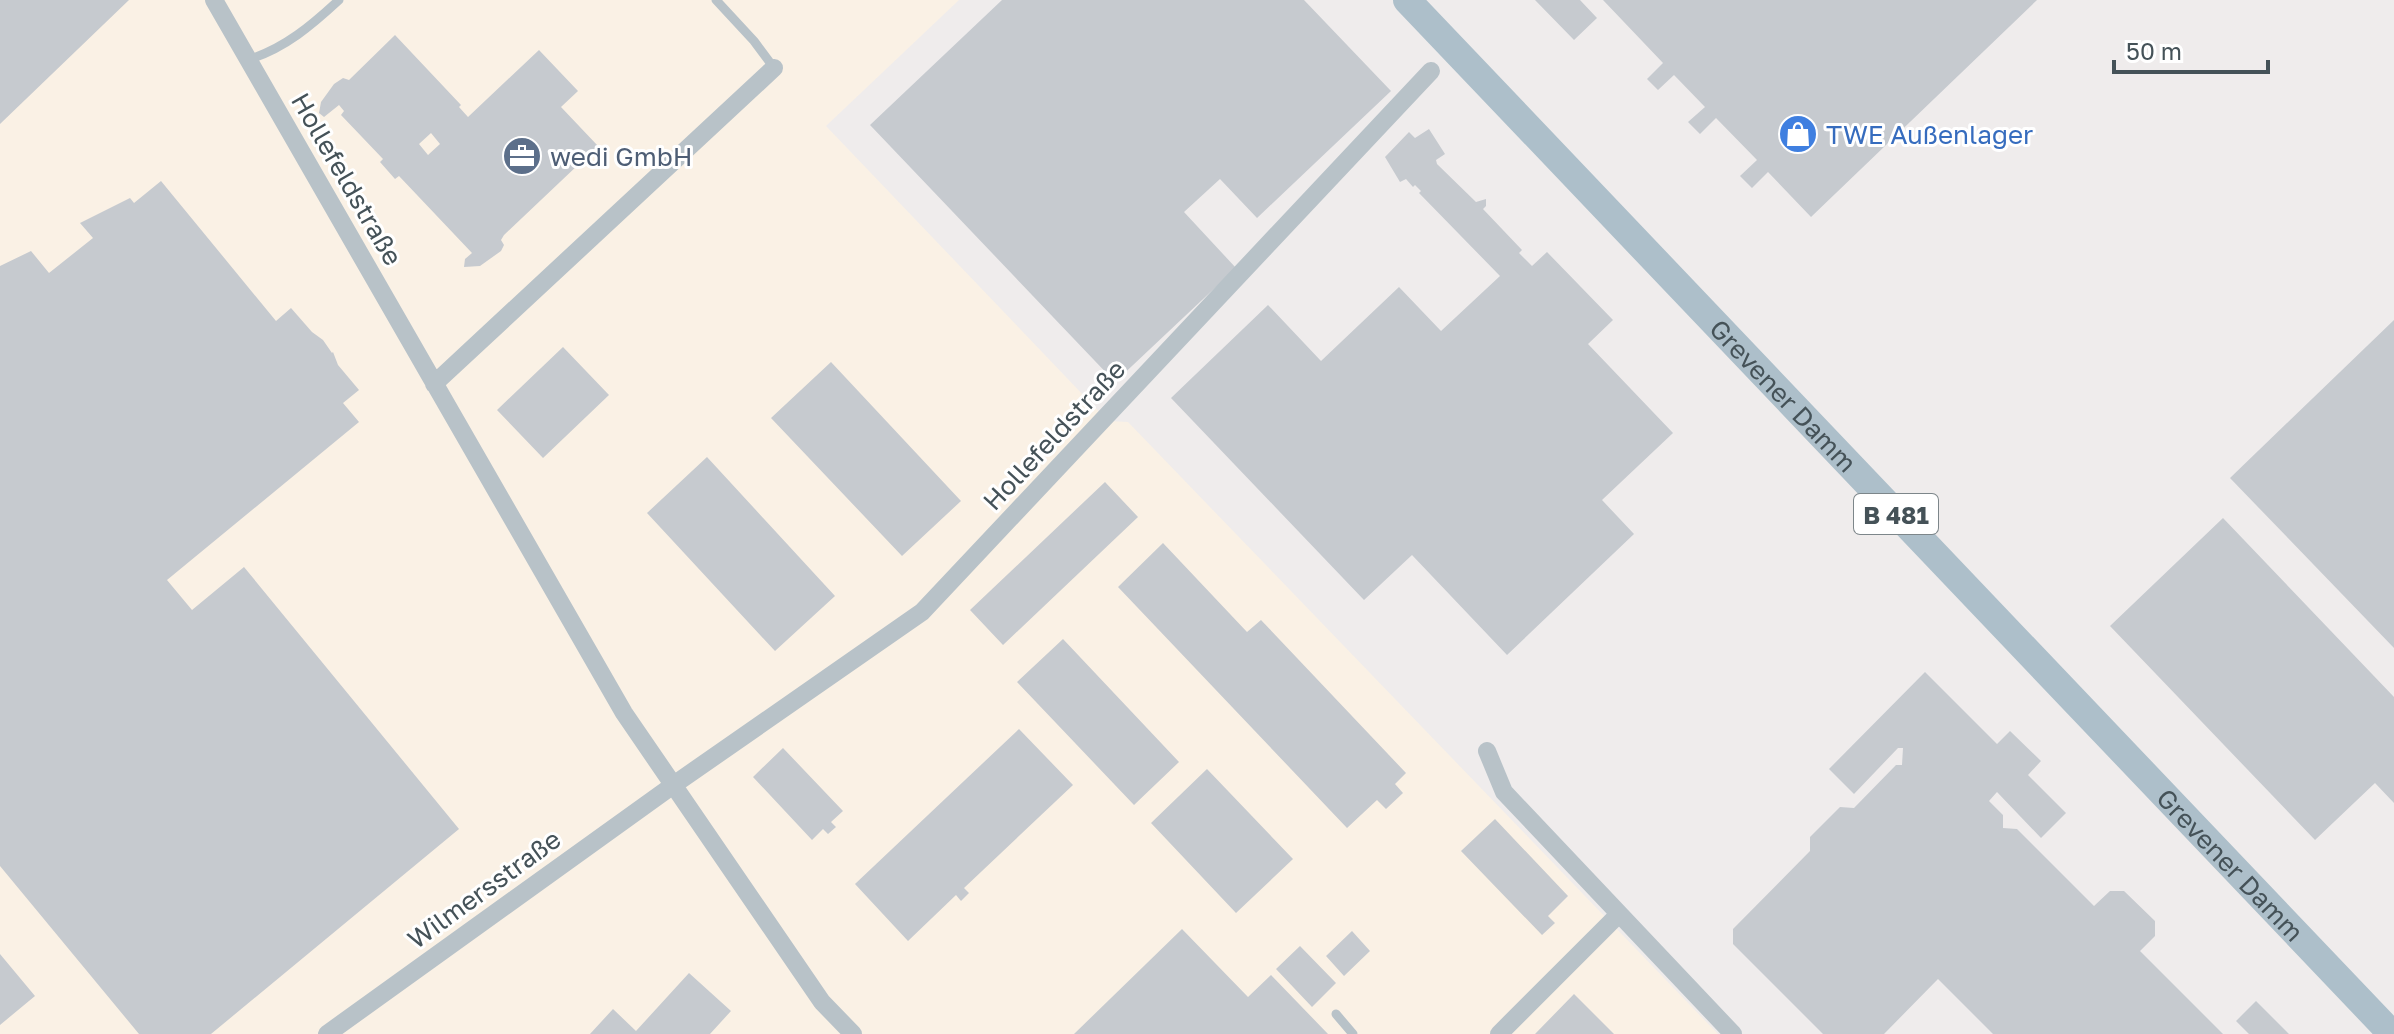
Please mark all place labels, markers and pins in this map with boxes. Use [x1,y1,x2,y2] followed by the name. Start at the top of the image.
[1777,113,1819,155] shop icon: TWE Außenlager
[1826,119,2033,150] place label: TWE Außenlager
[501,135,543,177] office icon: wedi GmbH
[550,141,692,172] place label: wedi GmbH

